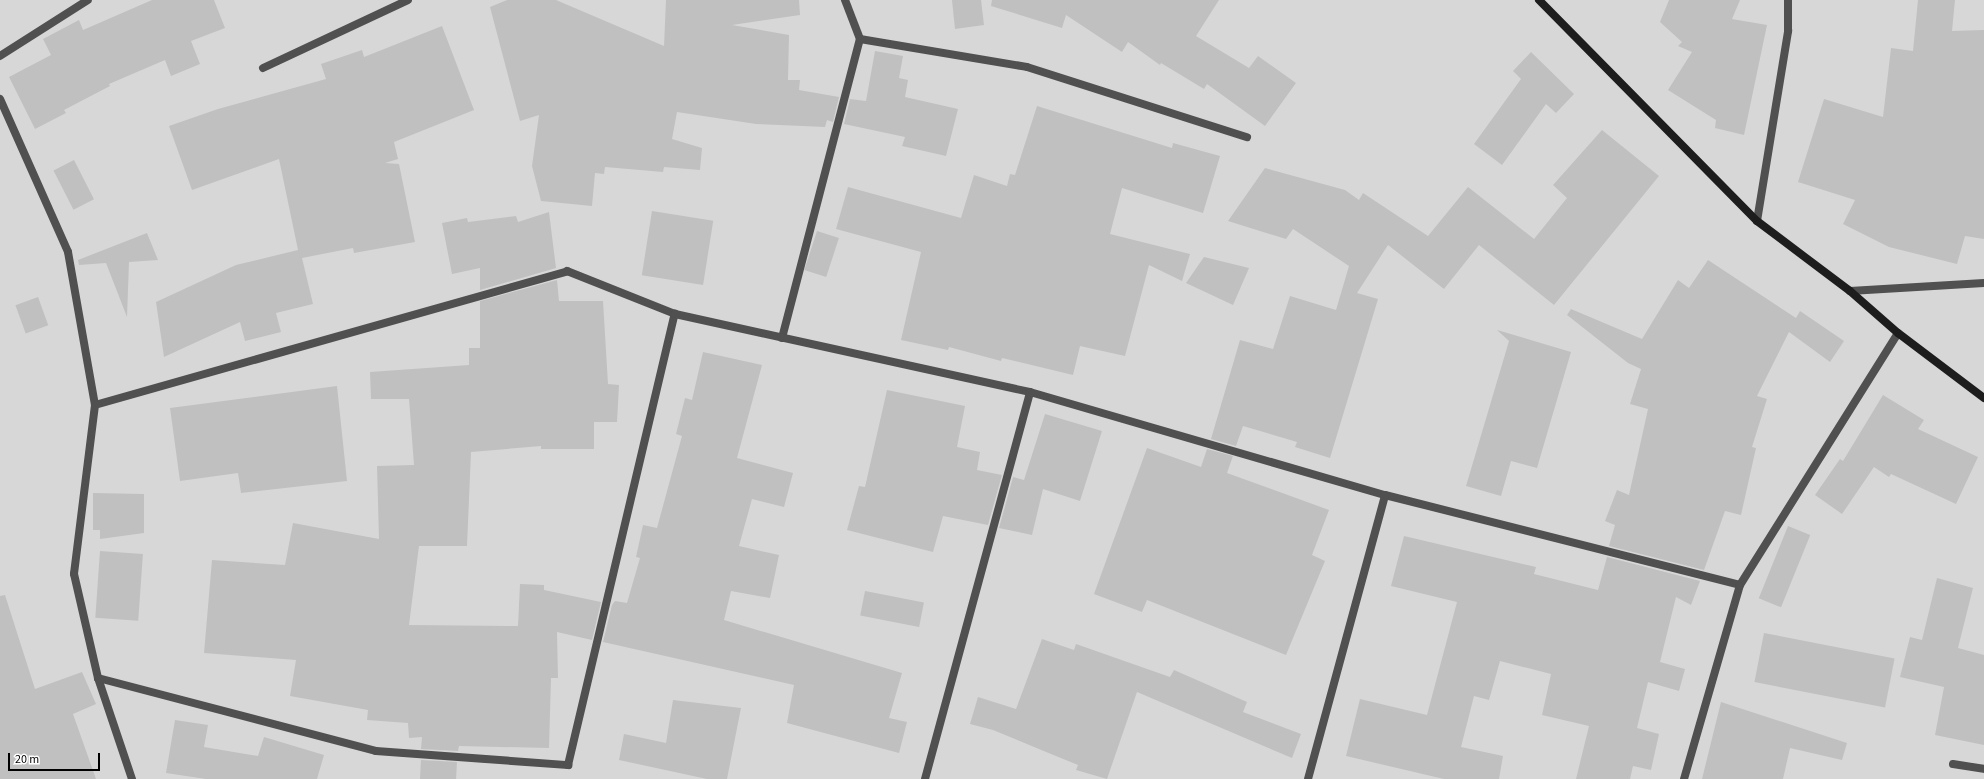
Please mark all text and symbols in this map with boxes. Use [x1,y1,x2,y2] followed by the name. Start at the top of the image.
[10,745,102,771] scale bar
[15,751,39,768] text: 20 m

